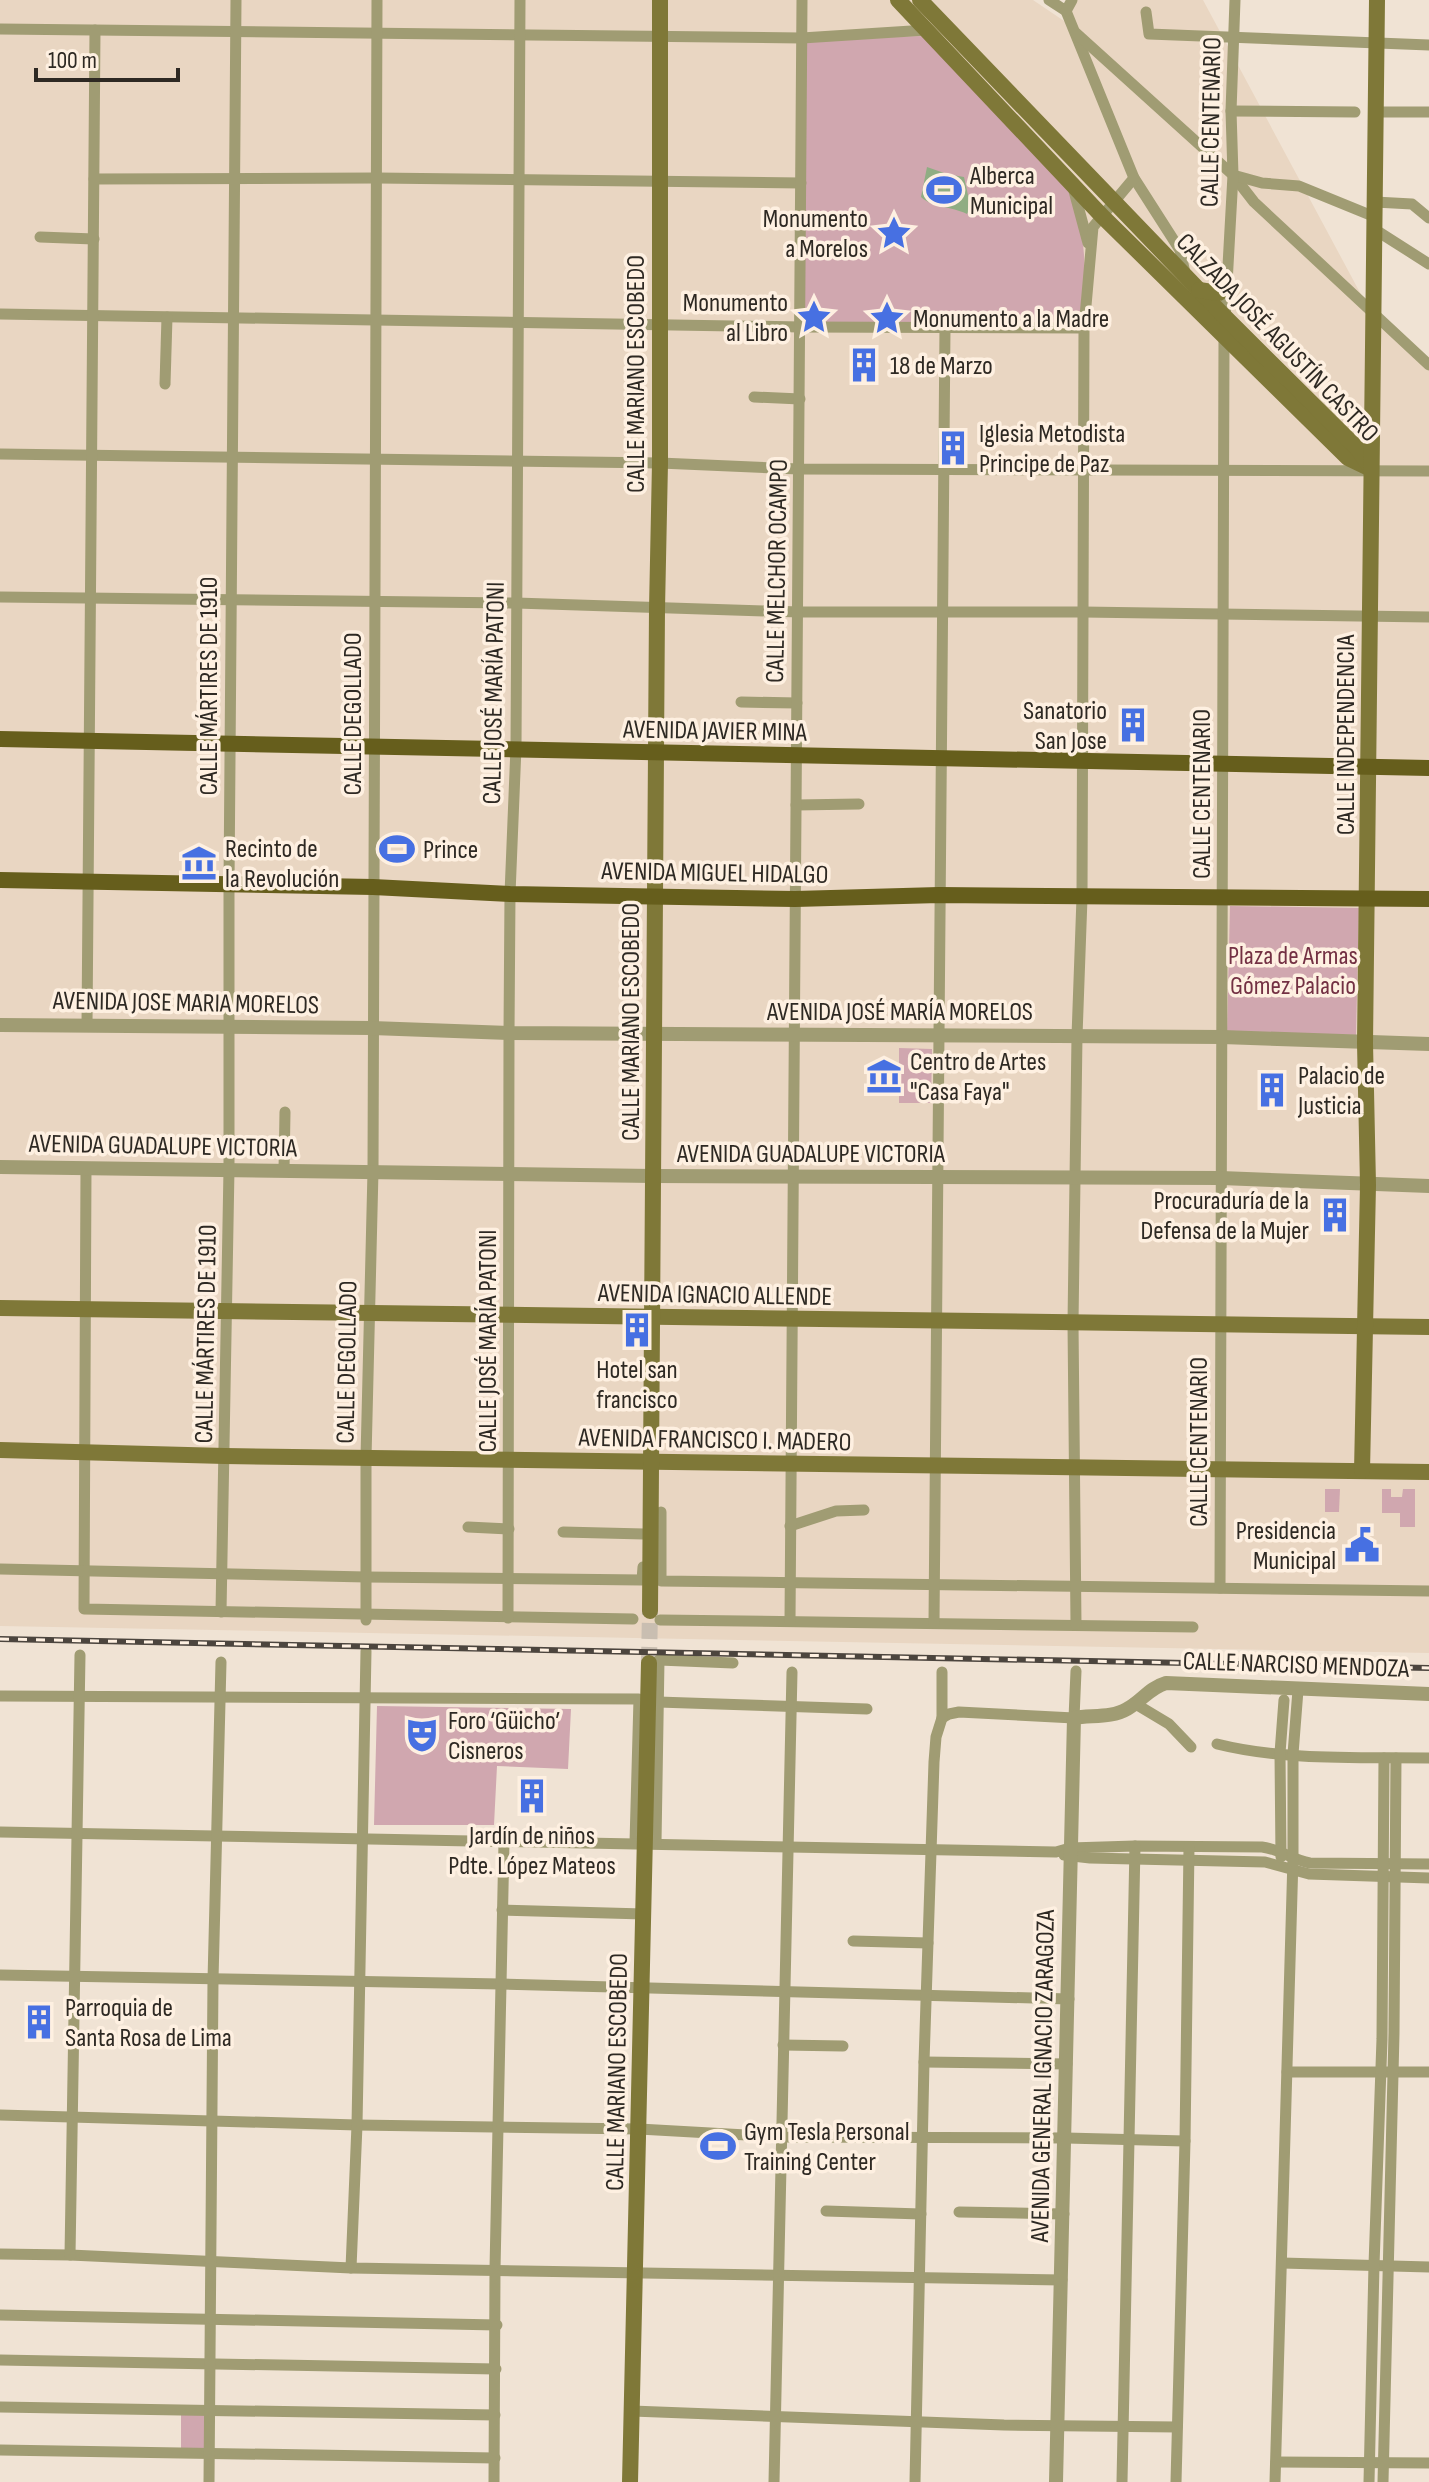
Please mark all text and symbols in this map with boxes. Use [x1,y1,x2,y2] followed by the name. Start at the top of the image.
[36,32,178,82] scale bar
[1195,37,1228,207] street label: CALLE CENTENARIO
[48,46,97,75] text: 100 m
[969,161,1053,222] place label: Alberca Municipal
[925,171,963,209] sports icon: Alberca Municipal
[763,204,868,265] place label: Monumento a Morelos
[875,214,913,252] place icon: Monumento a Morelos
[1169,227,1385,449] street label: CALZADA JOSÉ AGUSTÍN CASTRO
[621,255,652,493] street label: CALLE MARIANO ESCOBEDO
[683,288,788,349] place label: Monumento al Libro
[795,298,833,336] place icon: Monumento al Libro
[868,299,906,337] place icon: Monumento a la Madre
[913,304,1109,335] place label: Monumento a la Madre
[845,346,883,384] building icon: 18 de Marzo
[890,351,993,382] place label: 18 de Marzo
[979,419,1125,480] place label: Iglesia Metodista Principe de Paz
[934,429,972,467] building icon: Iglesia Metodista Principe de Paz
[760,459,795,683] street label: CALLE MELCHOR OCAMPO
[194,577,225,795] street label: CALLE MÁRTIRES DE 1910
[477,581,512,805] street label: CALLE JOSÉ MARÍA PATONI
[338,632,369,796] street label: CALLE DEGOLLADO
[1331,634,1362,835] street label: CALLE INDEPENDENCIA
[1023,696,1107,757] place label: Sanatorio San Jose
[1114,706,1152,744] building icon: Sanatorio San Jose
[1187,709,1218,879] street label: CALLE CENTENARIO
[622,714,808,749] street label: AVENIDA JAVIER MINA
[378,830,416,868] sports icon: Prince
[225,834,339,895] place label: Recinto de la Revolución
[423,835,478,866] place label: Prince
[180,844,218,882] museum icon: Recinto de la Revolución
[600,856,829,891] street label: AVENIDA MIGUEL HIDALGO
[616,903,647,1141] street label: CALLE MARIANO ESCOBEDO
[1228,941,1358,1002] park label: Plaza de Armas Gómez Palacio
[52,986,319,1021] street label: AVENIDA JOSE MARIA MORELOS
[766,997,1033,1028] street label: AVENIDA JOSÉ MARÍA MORELOS
[910,1047,1046,1108] place label: Centro de Artes "Casa Faya"
[865,1057,903,1095] museum icon: Centro de Artes "Casa Faya"
[1297,1061,1385,1122] place label: Palacio de Justicia
[1253,1071,1291,1109] building icon: Palacio de Justicia
[28,1129,298,1164] street label: AVENIDA GUADALUPE VICTORIA
[676,1139,946,1170] street label: AVENIDA GUADALUPE VICTORIA
[1141,1186,1310,1247] place label: Procuraduría de la Defensa de la Mujer
[1316,1196,1354,1234] building icon: Procuraduría de la Defensa de la Mujer
[189,1224,224,1444] street label: CALLE MÁRTIRES DE 1910
[473,1230,504,1452] street label: CALLE JOSÉ MARÍA PATONI
[597,1278,832,1313] street label: AVENIDA IGNACIO ALLENDE
[331,1280,364,1444] street label: CALLE DEGOLLADO
[618,1311,656,1349] building icon: Hotel san francisco
[596,1355,678,1416] place label: Hotel san francisco
[1184,1357,1215,1527] street label: CALLE CENTENARIO
[577,1423,852,1458] street label: AVENIDA FRANCISCO I. MADERO
[1236,1516,1336,1577] place label: Presidencia Municipal
[1343,1526,1381,1564] public building icon: Presidencia Municipal
[1182,1646,1411,1685] street label: CALLE NARCISO MENDOZA
[448,1706,560,1767] place label: Foro ‘Güicho’ Cisneros
[403,1716,441,1754] theatre icon: Foro ‘Güicho’ Cisneros
[513,1777,551,1815] building icon: Jardín de niños Pdte. López Mateos
[448,1821,616,1882] place label: Jardín de niños Pdte. López Mateos
[1025,1908,1062,2244] street label: AVENIDA GENERAL IGNACIO ZARAGOZA
[600,1953,635,2191] street label: CALLE MARIANO ESCOBEDO
[65,1993,232,2054] place label: Parroquia de Santa Rosa de Lima
[20,2003,58,2041] building icon: Parroquia de Santa Rosa de Lima
[744,2117,910,2178] place label: Gym Tesla Personal Training Center
[699,2127,737,2165] sports icon: Gym Tesla Personal Training Center

